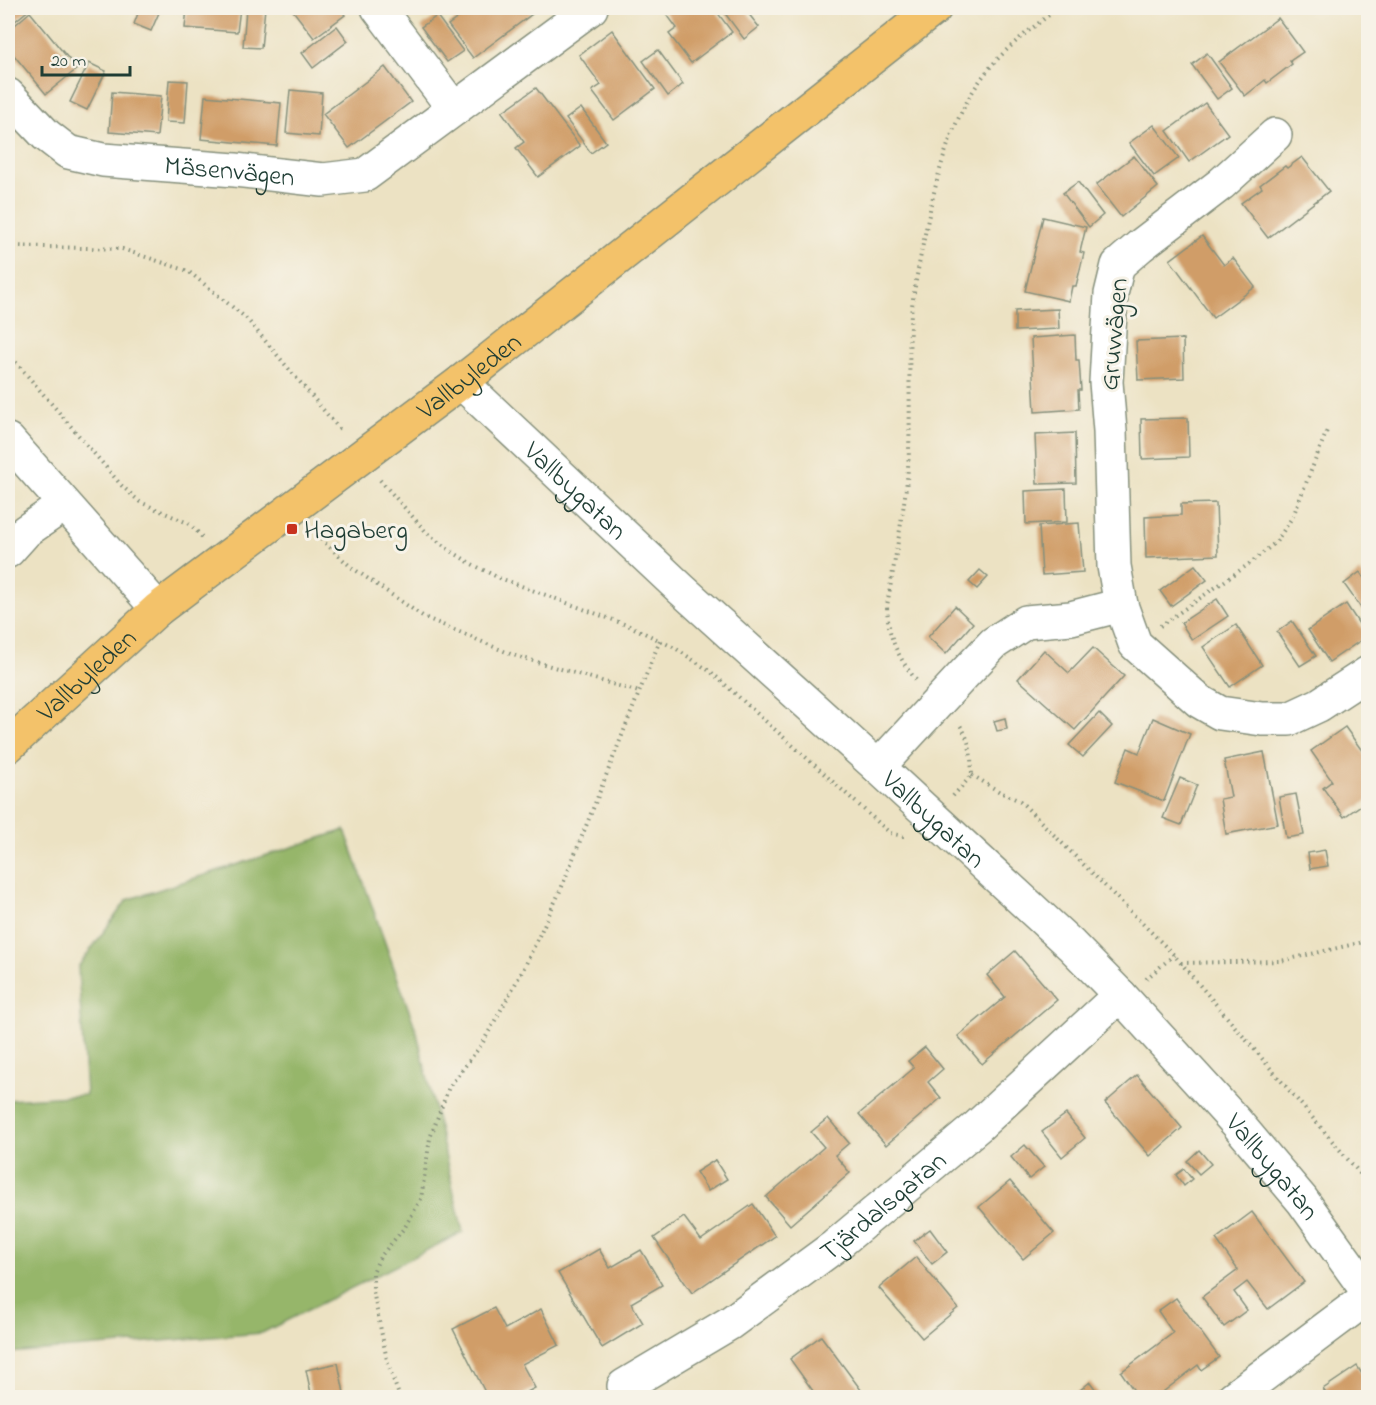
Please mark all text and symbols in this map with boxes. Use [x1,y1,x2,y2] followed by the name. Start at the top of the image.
[42,39,130,77] scale bar
[51,49,86,75] text: 20 m
[163,148,297,199] street label: Mäsenvägen
[1091,276,1140,392] street label: Gruvvägen
[409,324,531,431] street label: Vallbyleden
[513,433,635,551] street label: Vallbygatan
[304,512,408,551] place label: Hagaberg
[285,522,299,536] marker: Hagaberg
[29,621,146,733] street label: Vallbyleden
[871,762,993,879] street label: Vallbygatan
[1214,1105,1328,1229] street label: Vallbygatan
[813,1143,956,1273] street label: Tjärdalsgatan

